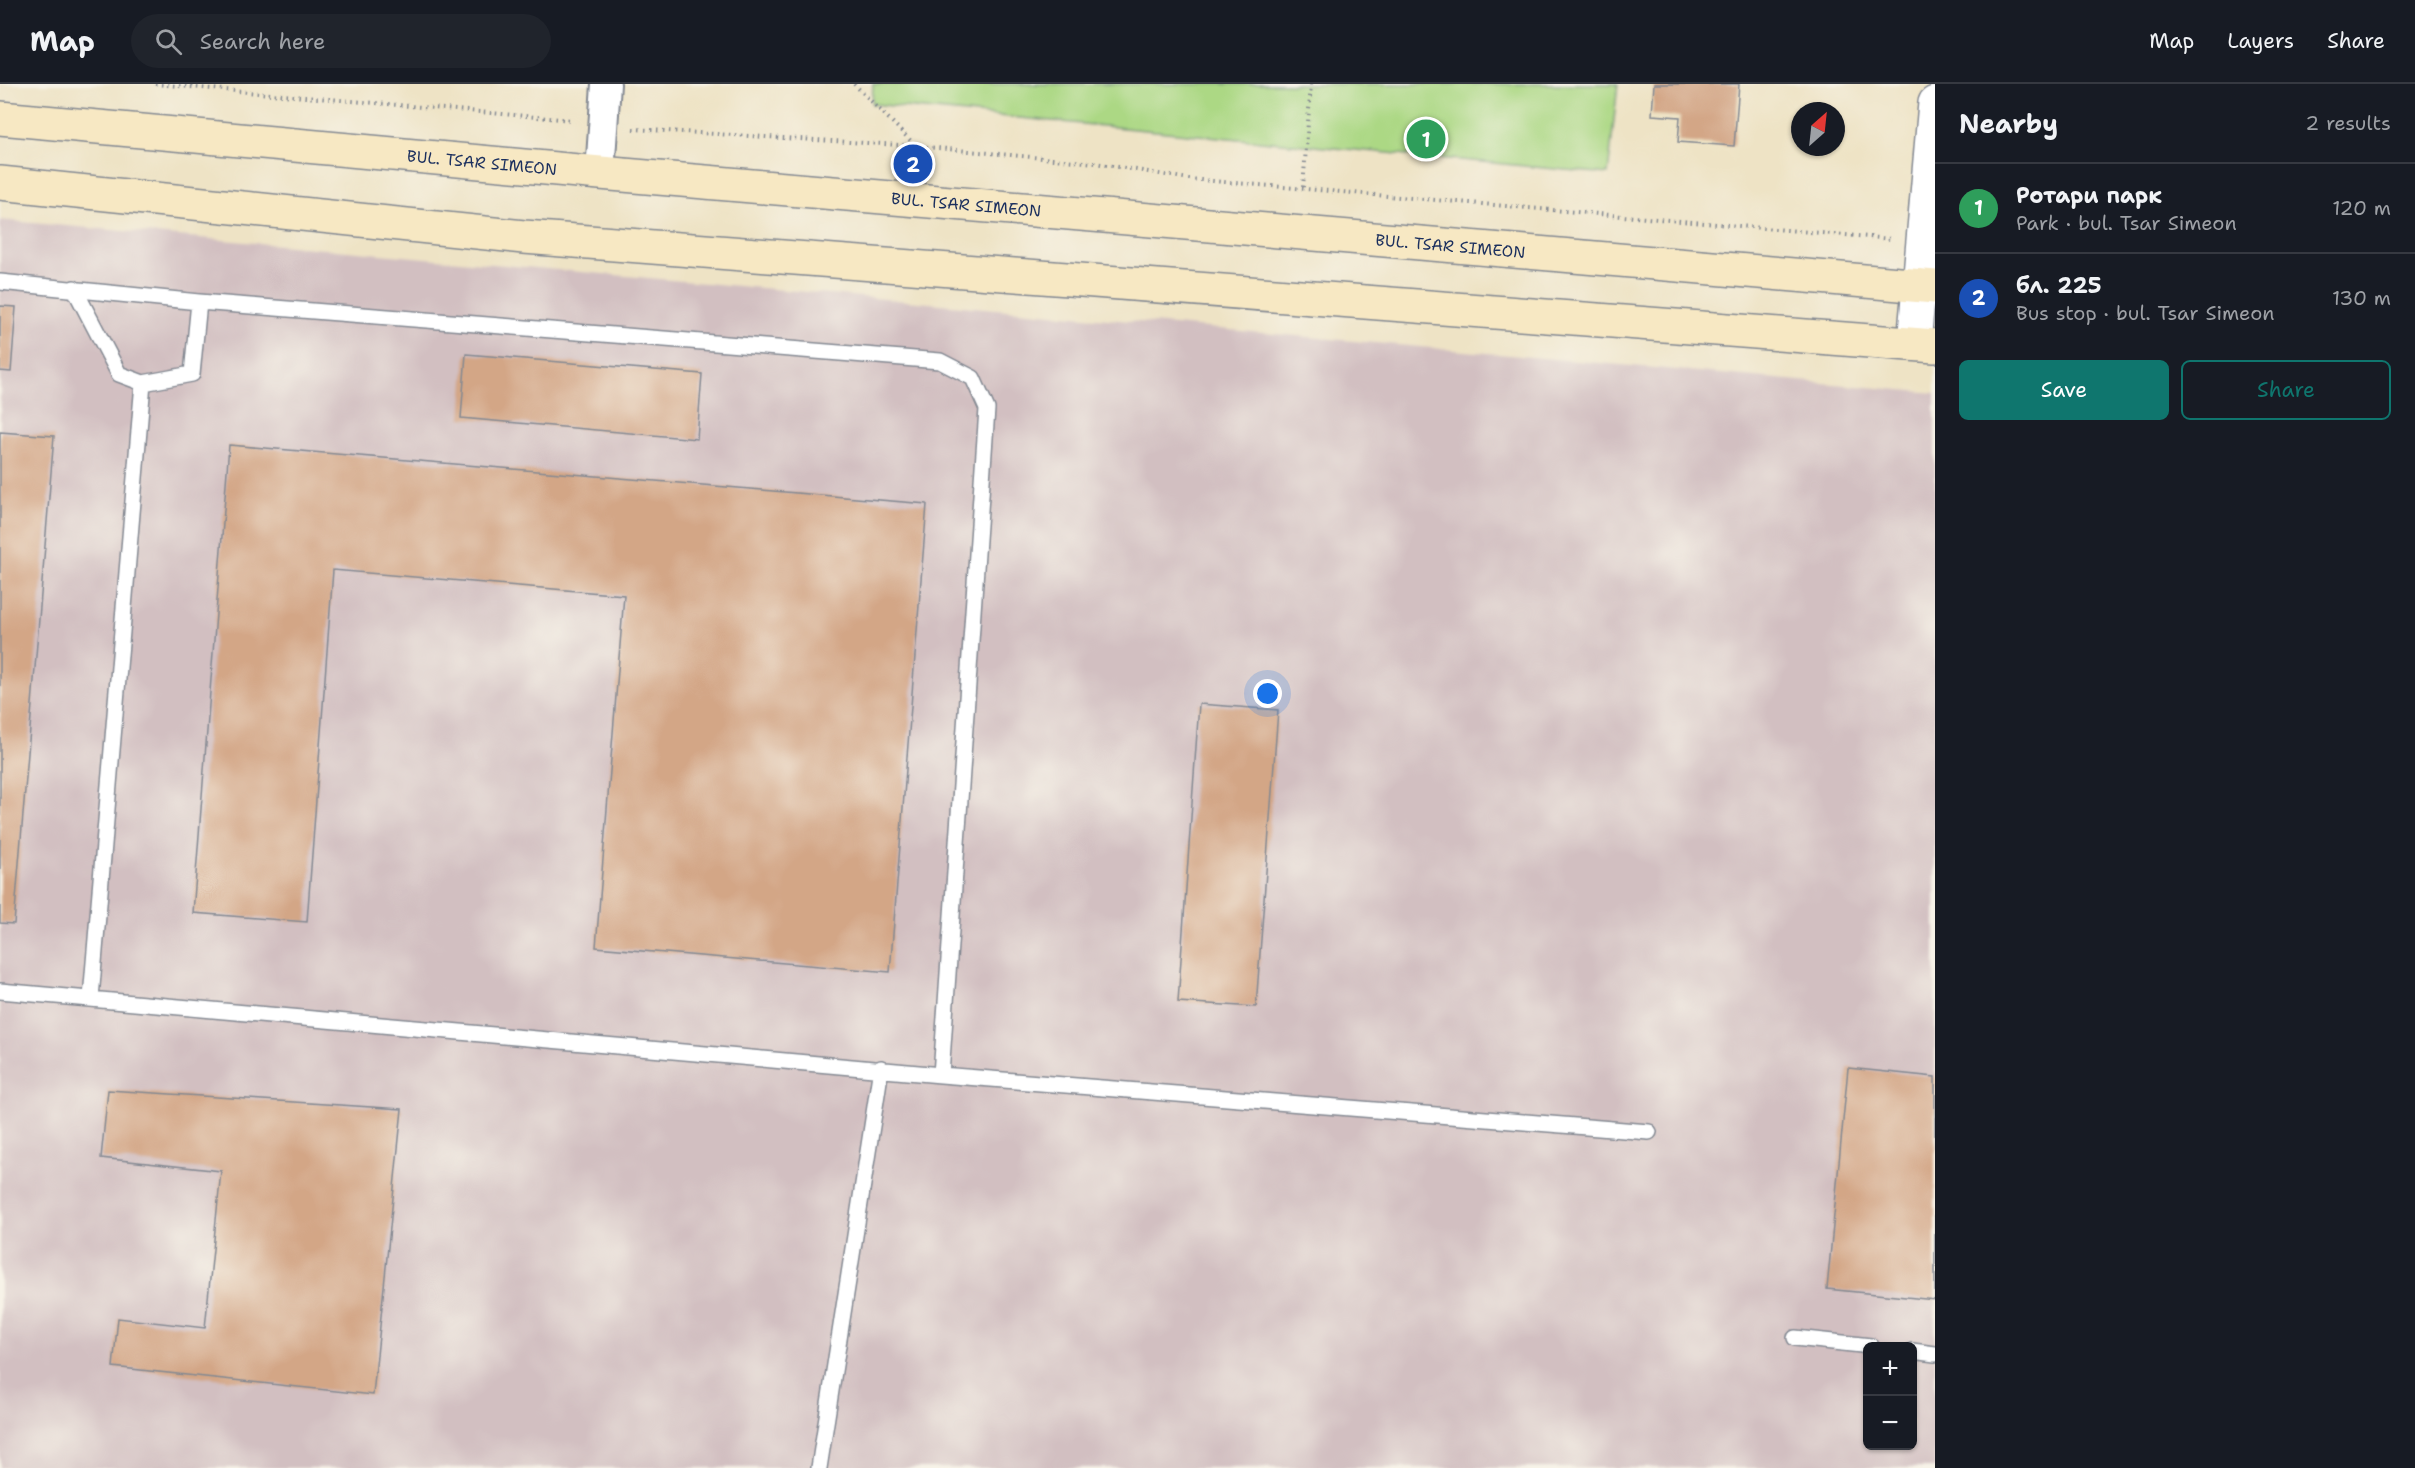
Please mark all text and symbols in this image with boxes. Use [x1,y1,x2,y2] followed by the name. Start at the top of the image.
[131,14,551,68] search box
[30,22,95,60] text: Map
[152,25,185,58] icon: search
[200,27,325,56] text: Search here
[2149,27,2194,55] text: Map
[2227,27,2294,55] text: Layers
[2327,27,2385,55] text: Share
[1791,102,1845,156] north arrow
[1959,106,2058,141] text: Nearby
[2305,110,2391,136] text: 2 results
[1406,116,1446,162] pin: 1
[894,142,932,187] pin: 2
[406,145,558,180] street label: BUL. TSAR SIMEON
[2016,181,2162,210] text: Ротари парк
[890,188,1042,222] street label: BUL. TSAR SIMEON
[1974,195,1983,221] text: 1
[2332,195,2391,221] text: 120 m
[2016,210,2237,236] text: Park · bul. Tsar Simeon
[1375,229,1526,263] street label: BUL. TSAR SIMEON
[2016,271,2101,300] text: бл. 225
[1972,285,1986,311] text: 2
[2332,285,2391,311] text: 130 m
[2016,300,2275,326] text: Bus stop · bul. Tsar Simeon
[1959,360,2169,420] button: Save
[2181,360,2391,420] button: Share
[1253,679,1282,708] your location
[1863,1342,1917,1450] map controls
[1863,1342,1917,1396] button: +
[1863,1396,1917,1450] button: −

